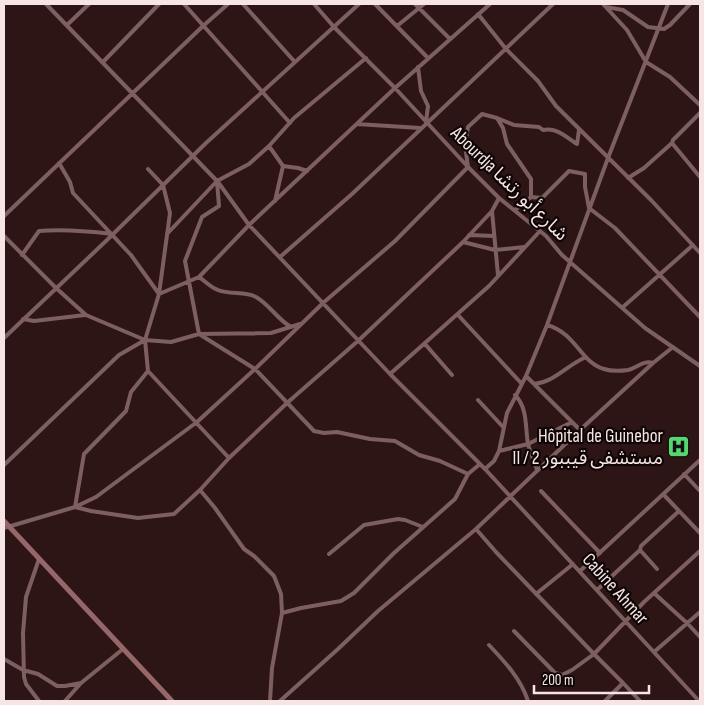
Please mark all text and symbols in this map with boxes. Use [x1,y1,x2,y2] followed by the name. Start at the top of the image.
[444,121,573,247] street label: Abourdja شارع أبو رتشا
[513,425,664,470] place label: Hôpital de Guinebor II / مستشفى قيببور 2
[667,435,691,459] hospital icon: Hôpital de Guinebor II / مستشفى قيببور 2
[577,549,653,630] street label: Cabine Ahmar
[534,662,649,694] scale bar
[542,671,574,690] text: 200 m

